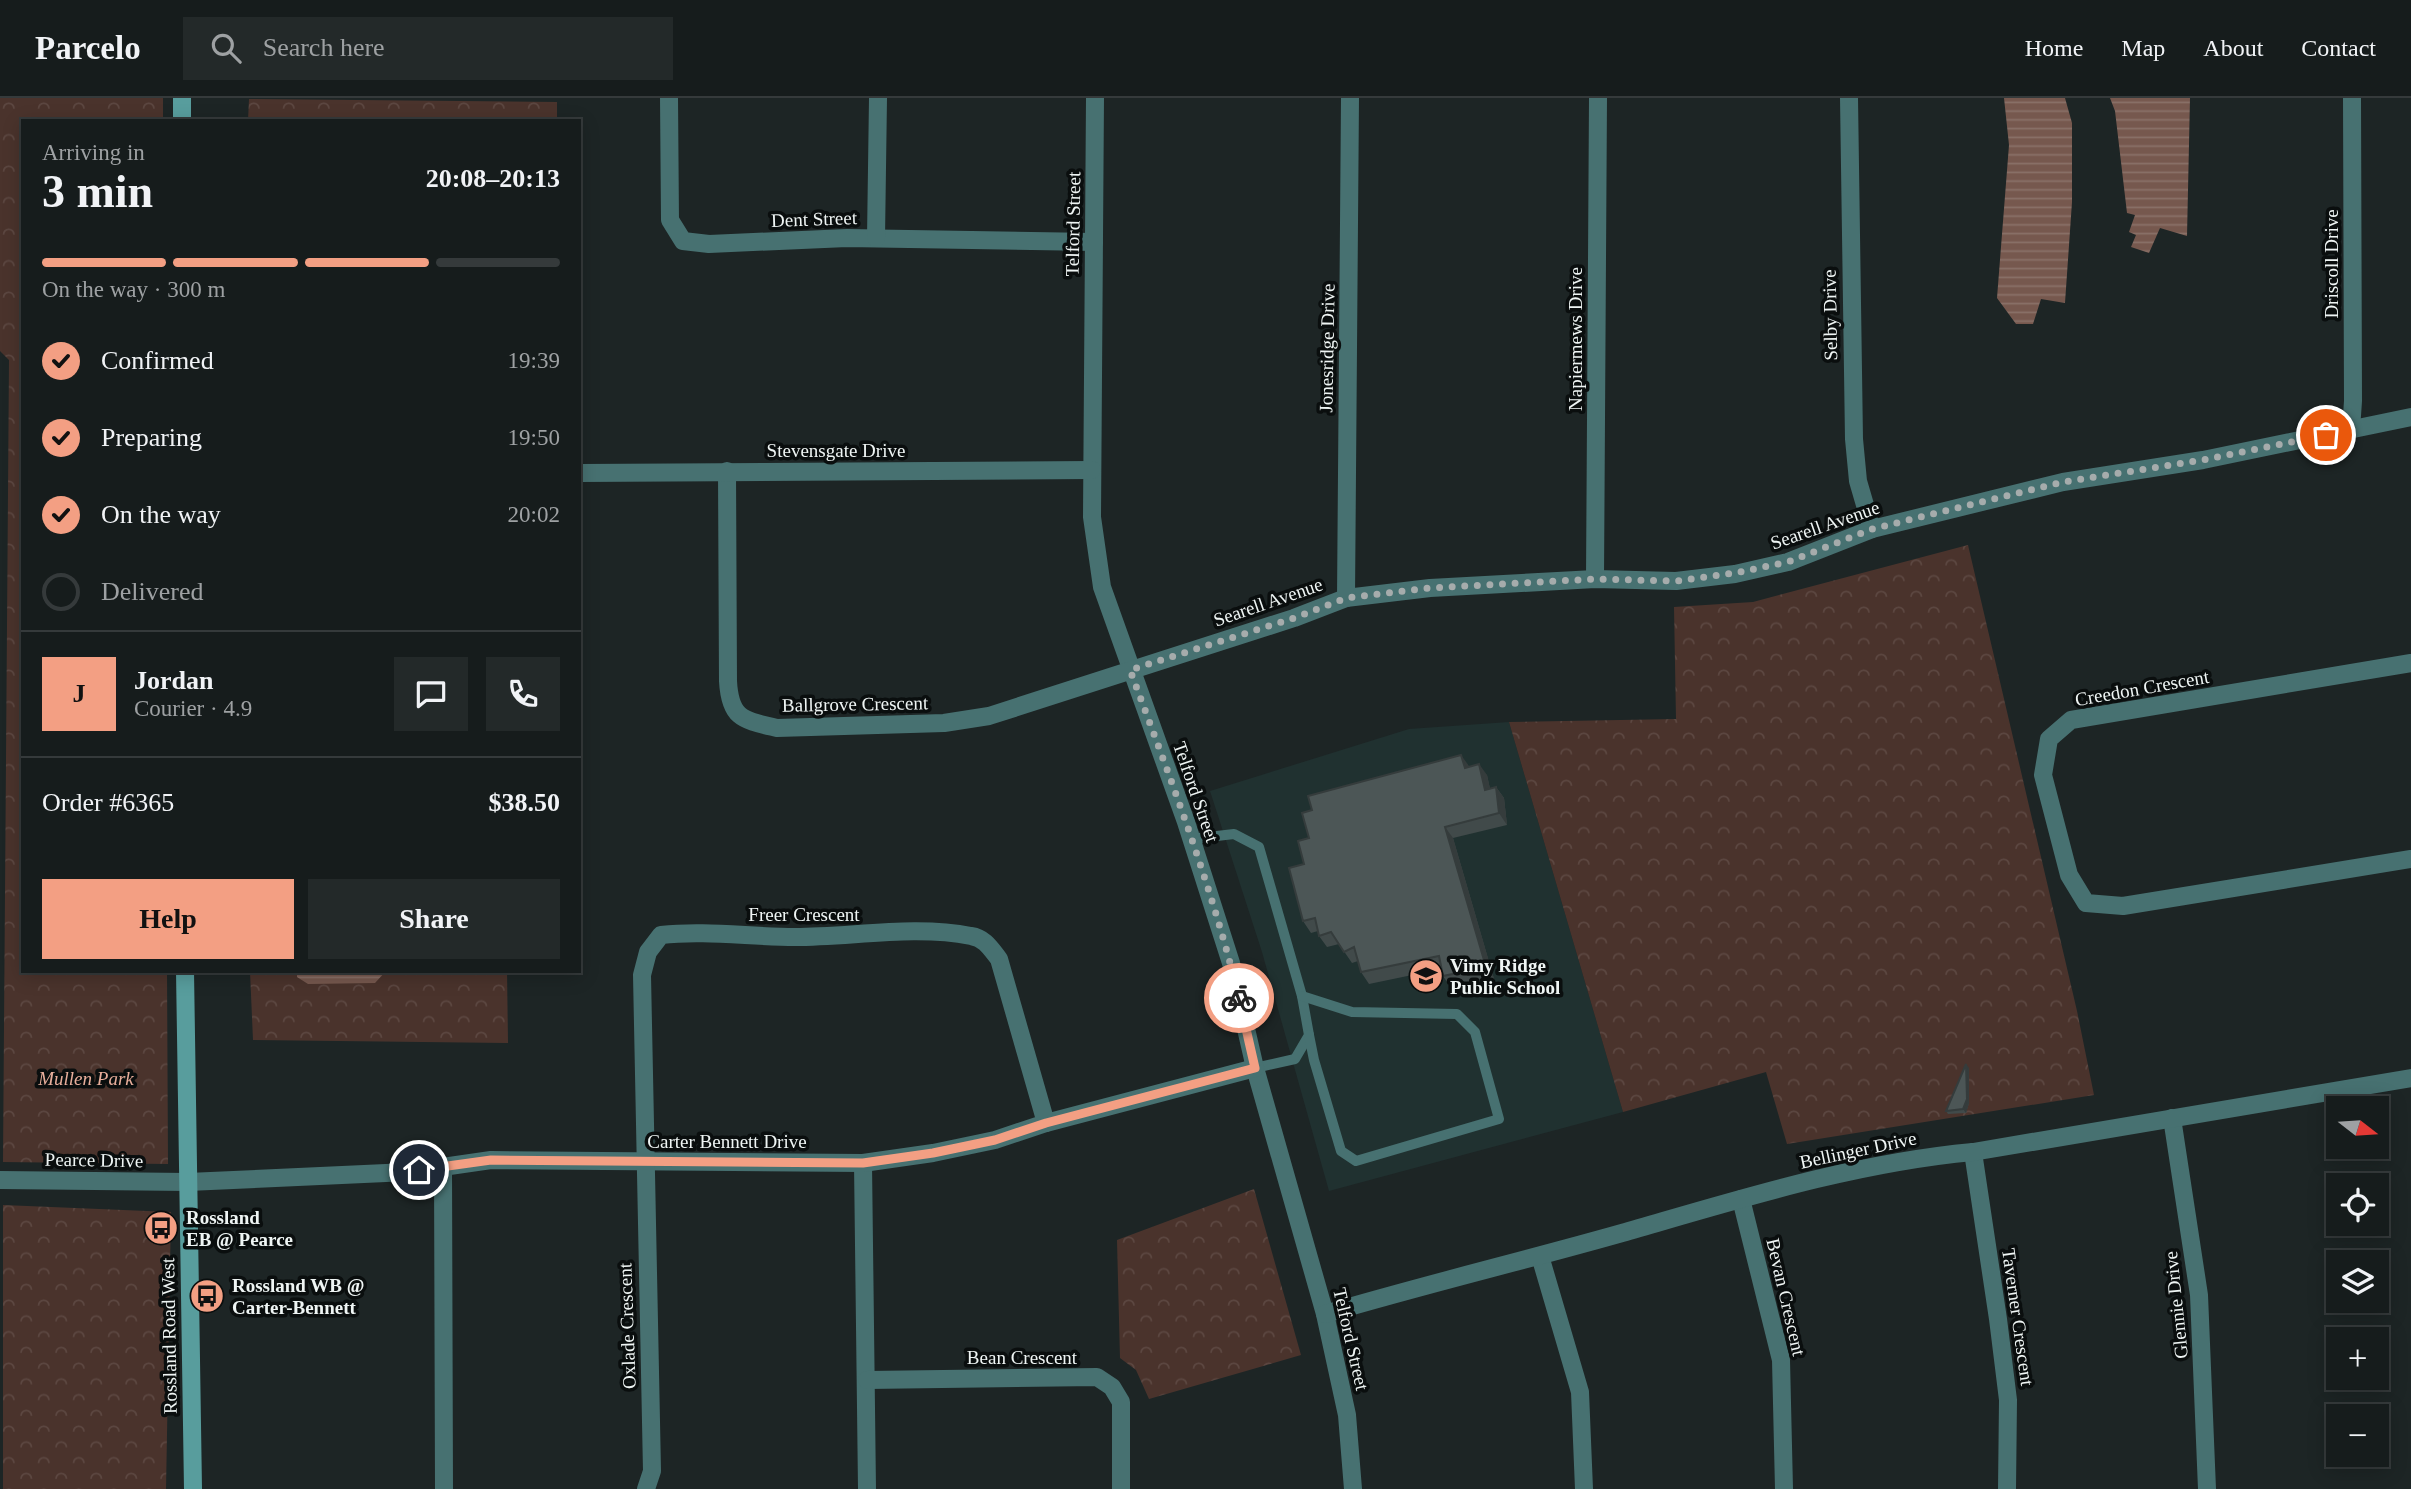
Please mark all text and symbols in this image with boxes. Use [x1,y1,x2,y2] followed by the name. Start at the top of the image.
[183,17,673,80] search box
[207,29,245,67] icon: search
[35,30,141,66] text: Parcelo
[263,33,385,62] text: Search here
[2025,35,2083,61] text: Home
[2121,35,2165,61] text: Map
[2203,35,2263,61] text: About
[2301,35,2376,61] text: Contact
[42,140,145,165] text: Arriving in
[426,164,560,193] text: 20:08–20:13
[42,166,153,217] text: 3 min
[1062,171,1084,277] street label: Telford Street
[771,207,858,231] street label: Dent Street
[2321,209,2342,319] street label: Driscoll Drive
[1565,267,1586,411] street label: Napiermews Drive
[1819,269,1841,361] street label: Selby Drive
[42,277,225,302] text: On the way · 300 m
[1315,283,1339,413] street label: Jonesridge Drive
[42,342,80,380] icon: check
[101,346,214,375] text: Confirmed
[508,348,560,373] text: 19:39
[2296,405,2356,465] pin
[2307,416,2345,454] icon: bag
[42,419,80,457] icon: check
[101,423,202,452] text: Preparing
[508,425,560,450] text: 19:50
[767,440,905,461] street label: Stevensgate Drive
[42,496,80,534] icon: check
[1768,496,1882,554] street label: Searell Avenue
[101,500,221,529] text: On the way
[508,502,560,527] text: 20:02
[1211,573,1325,631] street label: Searell Avenue
[101,577,204,606] text: Delivered
[394,657,468,731] button: chat
[486,657,560,731] button: phone
[134,666,213,695] text: Jordan
[2073,666,2211,710] street label: Creedon Crescent
[73,679,86,708] text: J
[782,692,929,716] street label: Ballgrove Crescent
[134,696,252,721] text: Courier · 4.9
[1169,739,1223,846] street label: Telford Street
[42,788,174,817] text: Order #6365
[489,788,560,817] text: $38.50
[42,879,294,959] button: Help
[308,879,560,959] button: Share
[748,904,860,925] street label: Freer Crescent
[1450,955,1560,998] place label: Vimy Ridge Public School
[1407,957,1445,995] school or university icon: Vimy Ridge Public School
[1204,963,1274,1033] courier
[1220,979,1258,1017] icon: bike
[37,1068,134,1089] park label: Mullen Park
[2326,1096,2389,1158] north arrow
[2326,1096,2389,1467] map controls
[1798,1127,1918,1173] street label: Bellinger Drive
[647,1131,807,1152] street label: Carter Bennett Drive
[389,1140,449,1200] pin
[45,1149,143,1171] street label: Pearce Drive
[400,1151,438,1189] icon: home
[2326,1173,2389,1236] button: locate
[186,1207,293,1250] place label: Rossland EB @ Pearce
[142,1209,180,1247] bus stop icon: Rossland EB @ Pearce
[1762,1236,1810,1358] street label: Bevan Crescent
[1998,1247,2038,1388] street label: Taverner Crescent
[2160,1250,2192,1360] street label: Glennie Drive
[2326,1250,2389,1313] button: layers
[157,1257,181,1414] street label: Rossland Road West
[614,1262,640,1389] street label: Oxlade Crescent
[232,1275,364,1318] place label: Rossland WB @ Carter-Bennett
[188,1277,226,1315] bus stop icon: Rossland WB @ Carter-Bennett
[1329,1286,1373,1393] street label: Telford Street
[2326,1327,2389,1390] button: +
[967,1347,1078,1368] street label: Bean Crescent
[2326,1404,2389,1467] button: −

